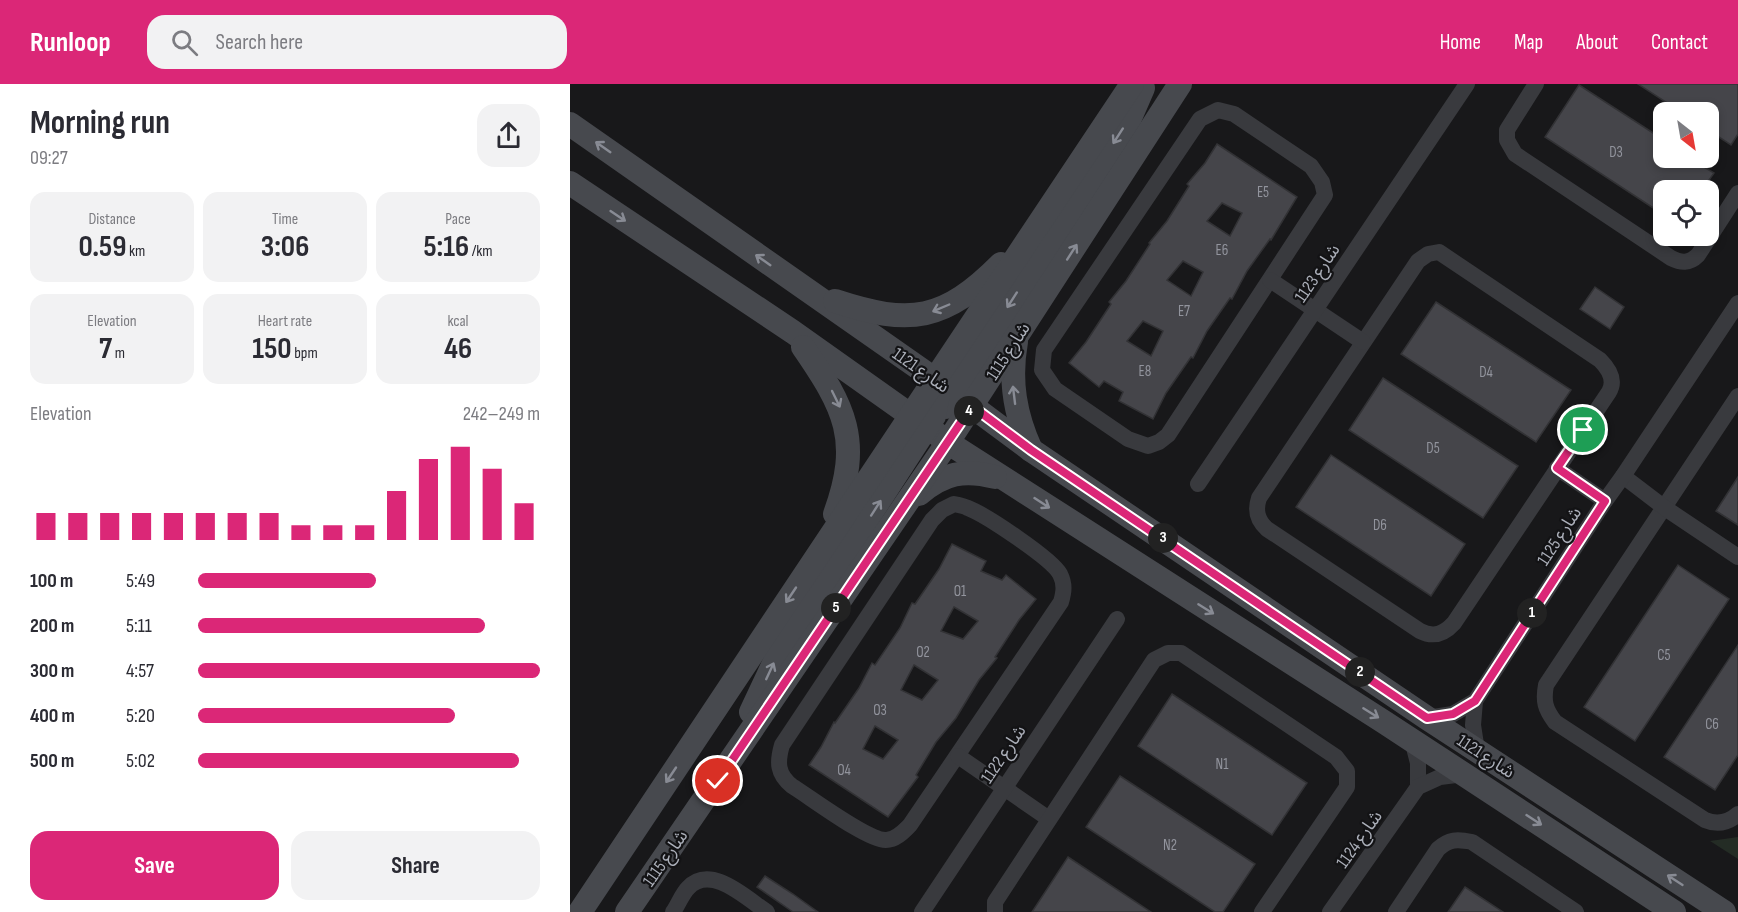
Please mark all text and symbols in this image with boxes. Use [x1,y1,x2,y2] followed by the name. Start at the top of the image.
[147,15,567,69] search box
[30,26,111,59] text: Runloop
[168,26,201,59] icon: search
[216,29,303,56] text: Search here
[1440,30,1481,55] text: Home
[1514,30,1543,55] text: Map
[1576,30,1618,55] text: About
[1651,30,1708,55] text: Contact
[1653,102,1719,168] north arrow
[1653,102,1719,246] map controls
[30,103,170,143] text: Morning run
[477,104,540,167] button: share
[1112,127,1124,144] one-way arrow
[595,141,612,153] one-way arrow
[1609,143,1623,162] house number: D3
[30,146,68,170] text: 09:27
[1653,180,1719,246] button: locate
[1257,183,1269,202] house number: E5
[88,210,136,229] text: Distance
[272,210,298,229] text: Time
[445,210,471,229] text: Pace
[610,210,626,222] one-way arrow
[79,229,126,265] text: 0.59
[261,229,309,265] text: 3:06
[423,229,469,265] text: 5:16
[1290,240,1347,308] street label: شارع 1123
[1216,241,1228,260] house number: E6
[126,242,145,261] text: km
[469,242,493,261] text: /km
[1065,244,1078,261] one-way arrow
[755,253,771,266] one-way arrow
[1006,291,1018,308] one-way arrow
[1178,302,1190,321] house number: E7
[933,303,951,314] one-way arrow
[87,312,137,331] text: Elevation
[258,312,312,331] text: Heart rate
[447,312,469,331] text: kcal
[982,319,1037,385] street label: شارع 1115
[99,331,112,367] text: 7
[252,331,292,367] text: 150
[444,331,472,367] text: 46
[887,343,953,400] street label: شارع 1121
[112,344,125,363] text: m
[292,344,318,363] text: bpm
[1139,362,1151,381] house number: E8
[1479,363,1493,382] house number: D4
[1009,385,1020,405] one-way arrow
[830,390,842,408] one-way arrow
[954,396,984,426] pin: 4
[965,401,973,420] text: 4
[30,402,92,426] text: Elevation
[463,402,540,426] text: 242–249 m
[1557,404,1608,455] pin
[1566,413,1599,446] icon: arrive
[1426,439,1440,458] house number: D5
[1033,498,1050,510] one-way arrow
[869,499,882,516] one-way arrow
[1533,503,1589,571] street label: شارع 1125
[1373,516,1387,535] house number: D6
[1148,523,1178,553] pin: 3
[1159,528,1167,547] text: 3
[30,569,73,593] text: 100 m
[126,569,155,593] text: 5:49
[954,582,967,601] house number: O1
[784,587,797,604] one-way arrow
[821,593,851,623] pin: 5
[832,598,840,617] text: 5
[1517,598,1547,628] pin: 1
[1197,603,1214,615] one-way arrow
[1529,603,1535,622] text: 1
[30,614,74,638] text: 200 m
[126,614,152,638] text: 5:11
[916,643,930,662] house number: O2
[1657,646,1671,665] house number: C5
[1345,657,1375,687] pin: 2
[30,659,74,683] text: 300 m
[126,659,154,683] text: 4:57
[1356,662,1364,681] text: 2
[764,663,776,681] one-way arrow
[873,701,887,720] house number: O3
[30,704,75,728] text: 400 m
[126,704,155,728] text: 5:20
[1362,708,1379,720] one-way arrow
[1705,715,1719,734] house number: C6
[976,721,1033,789] street label: شارع 1122
[1451,730,1519,785] street label: شارع 1121
[30,749,74,773] text: 500 m
[126,749,155,773] text: 5:02
[692,755,743,806] pin
[1216,755,1229,774] house number: N1
[837,761,851,780] house number: O4
[701,764,734,797] icon: check
[665,766,677,783] one-way arrow
[1332,806,1389,874] street label: شارع 1124
[1525,814,1542,826] one-way arrow
[638,826,695,892] street label: شارع 1115
[30,831,279,900] button: Save
[291,831,540,900] button: Share
[1163,836,1177,855] house number: N2
[1667,874,1684,886] one-way arrow

